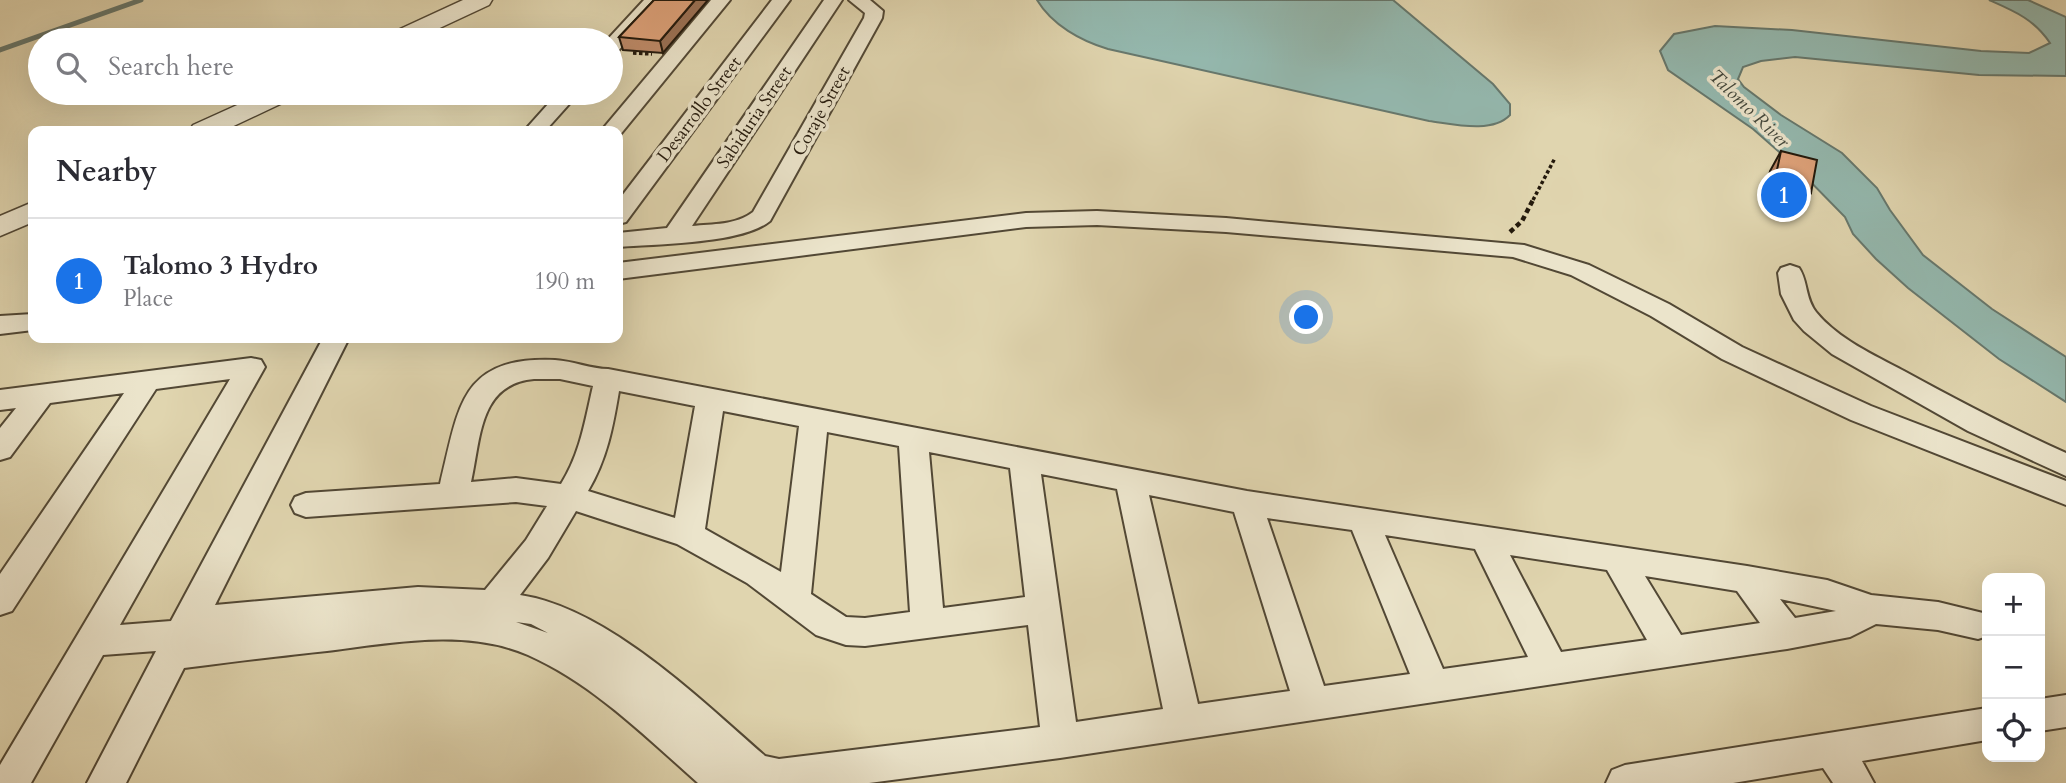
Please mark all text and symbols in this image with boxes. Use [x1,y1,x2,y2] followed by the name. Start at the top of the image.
[28,28,623,105] search box
[52,48,90,86] icon: search
[108,49,234,84] text: Search here
[651,51,748,167] street label: Desarrollo Street
[711,61,798,173] street label: Sabiduria Street
[786,62,857,161] street label: Coraje Street
[1703,64,1796,154] water label: Talomo River
[56,151,157,192] text: Nearby
[1761,169,1807,221] pin: 1
[123,248,318,283] text: Talomo 3 Hydro
[73,266,85,297] text: 1
[534,266,595,297] text: 190 m
[123,283,173,314] text: Place
[1289,300,1323,334] your location
[1982,573,2045,762] map controls
[1982,573,2045,636] button: +
[1982,636,2045,699] button: −
[1982,699,2045,762] button: locate

